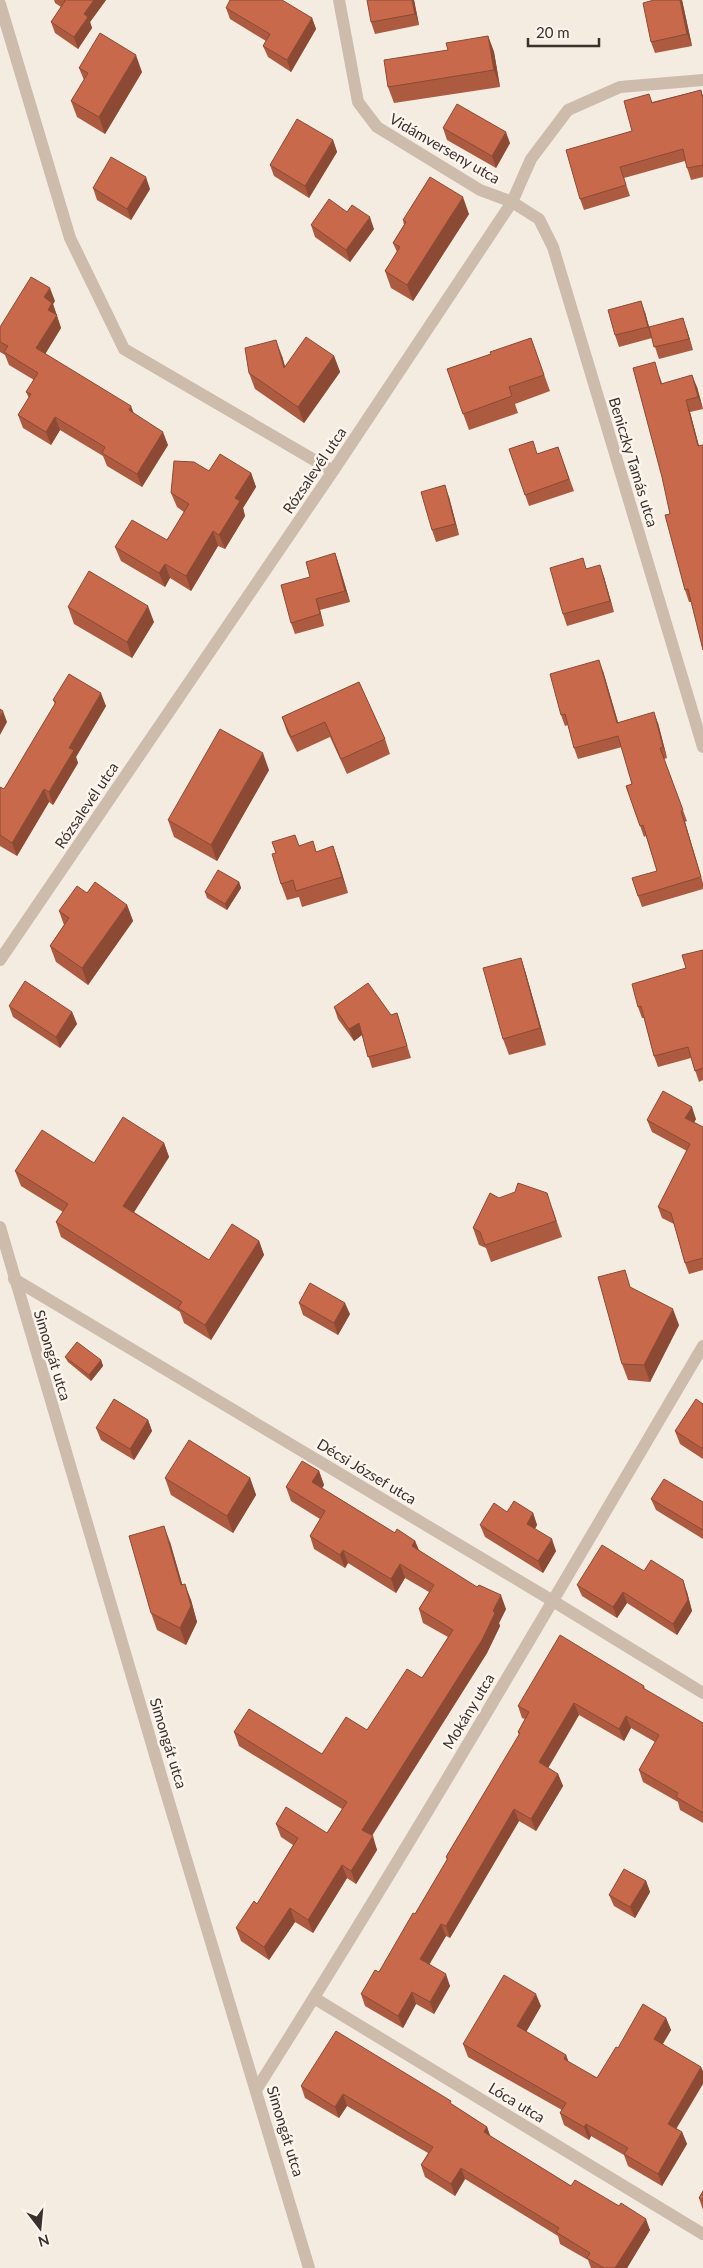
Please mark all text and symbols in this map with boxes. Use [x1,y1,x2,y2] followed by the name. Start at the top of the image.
[528,15,599,47] scale bar
[536,23,570,41] text: 20 m
[386,109,504,187] street label: Vidámverseny utca
[606,395,662,529] street label: Beniczky Tamás utca
[278,423,350,517] street label: Rózsalevél utca
[50,758,122,852] street label: Rózsalevél utca
[31,1308,75,1402] street label: Simongát utca
[314,1434,420,1508] street label: Décsi József utca
[438,1670,498,1752] street label: Mokány utca
[147,1696,191,1790] street label: Simongát utca
[486,2078,548,2126] street label: Lóca utca
[264,2084,308,2178] street label: Simongát utca
[15,2203,65,2253] north arrow
[36,2231,51,2251] text: N

